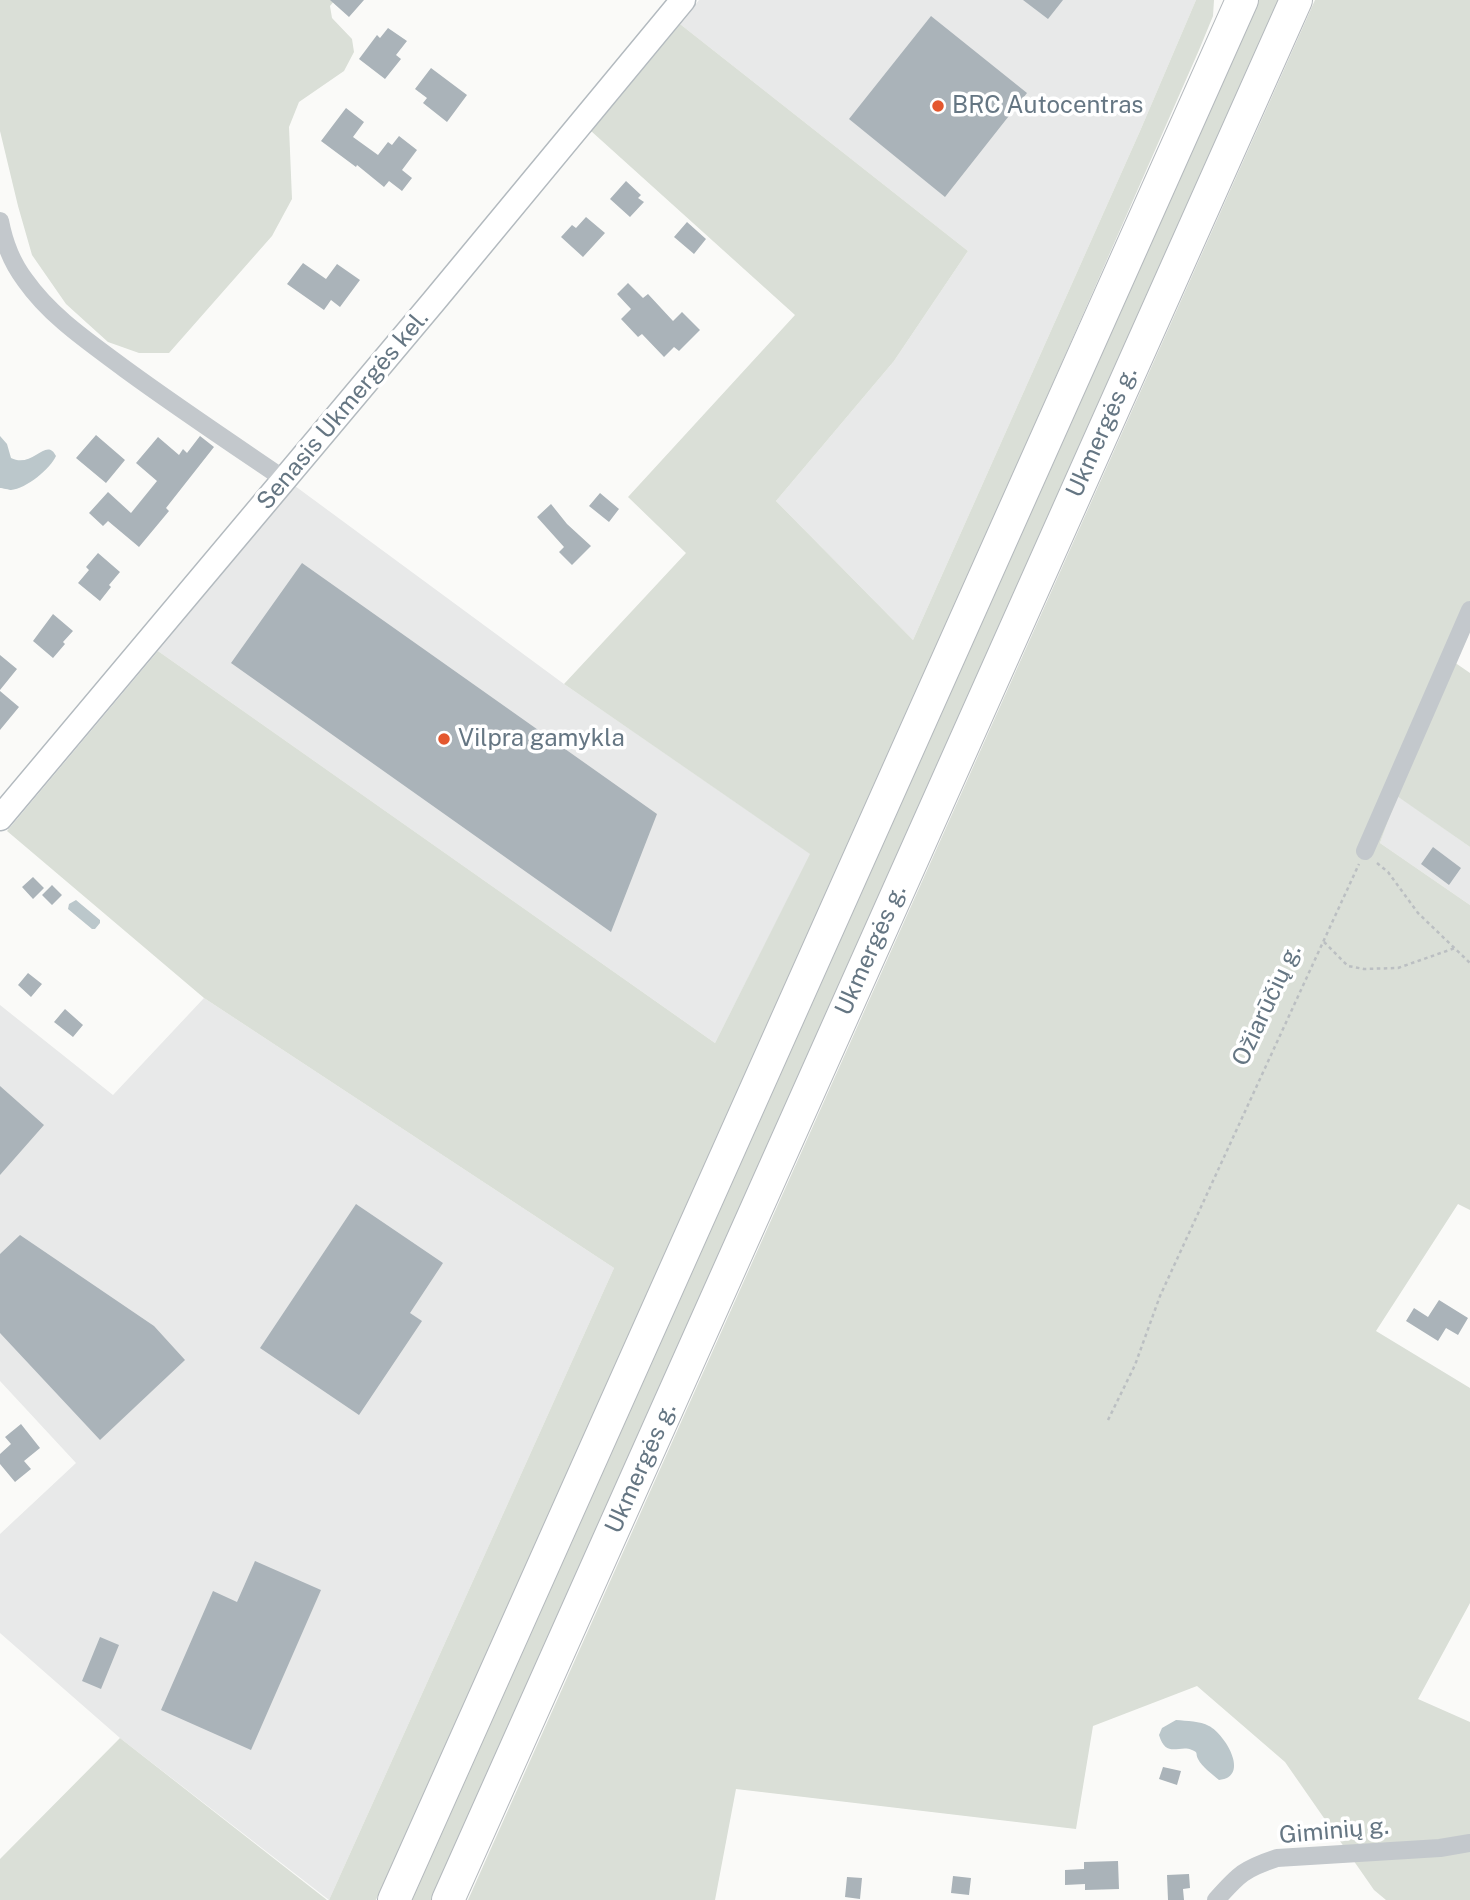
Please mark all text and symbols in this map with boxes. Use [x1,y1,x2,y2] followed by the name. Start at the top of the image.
[952,92,1143,120] place label: BRC Autocentras
[930,98,946,114] marker: BRC Autocentras
[251,304,435,516] street label: Senasis Ukmergės kel.
[1060,362,1144,502] street label: Ukmergės g.
[458,725,625,753] place label: Vilpra gamykla
[436,731,452,747] marker: Vilpra gamykla
[829,880,913,1020] street label: Ukmergės g.
[1226,940,1308,1070] street label: Ožiarūčių g.
[599,1398,683,1538] street label: Ukmergės g.
[1278,1812,1390,1850] street label: Giminių g.

